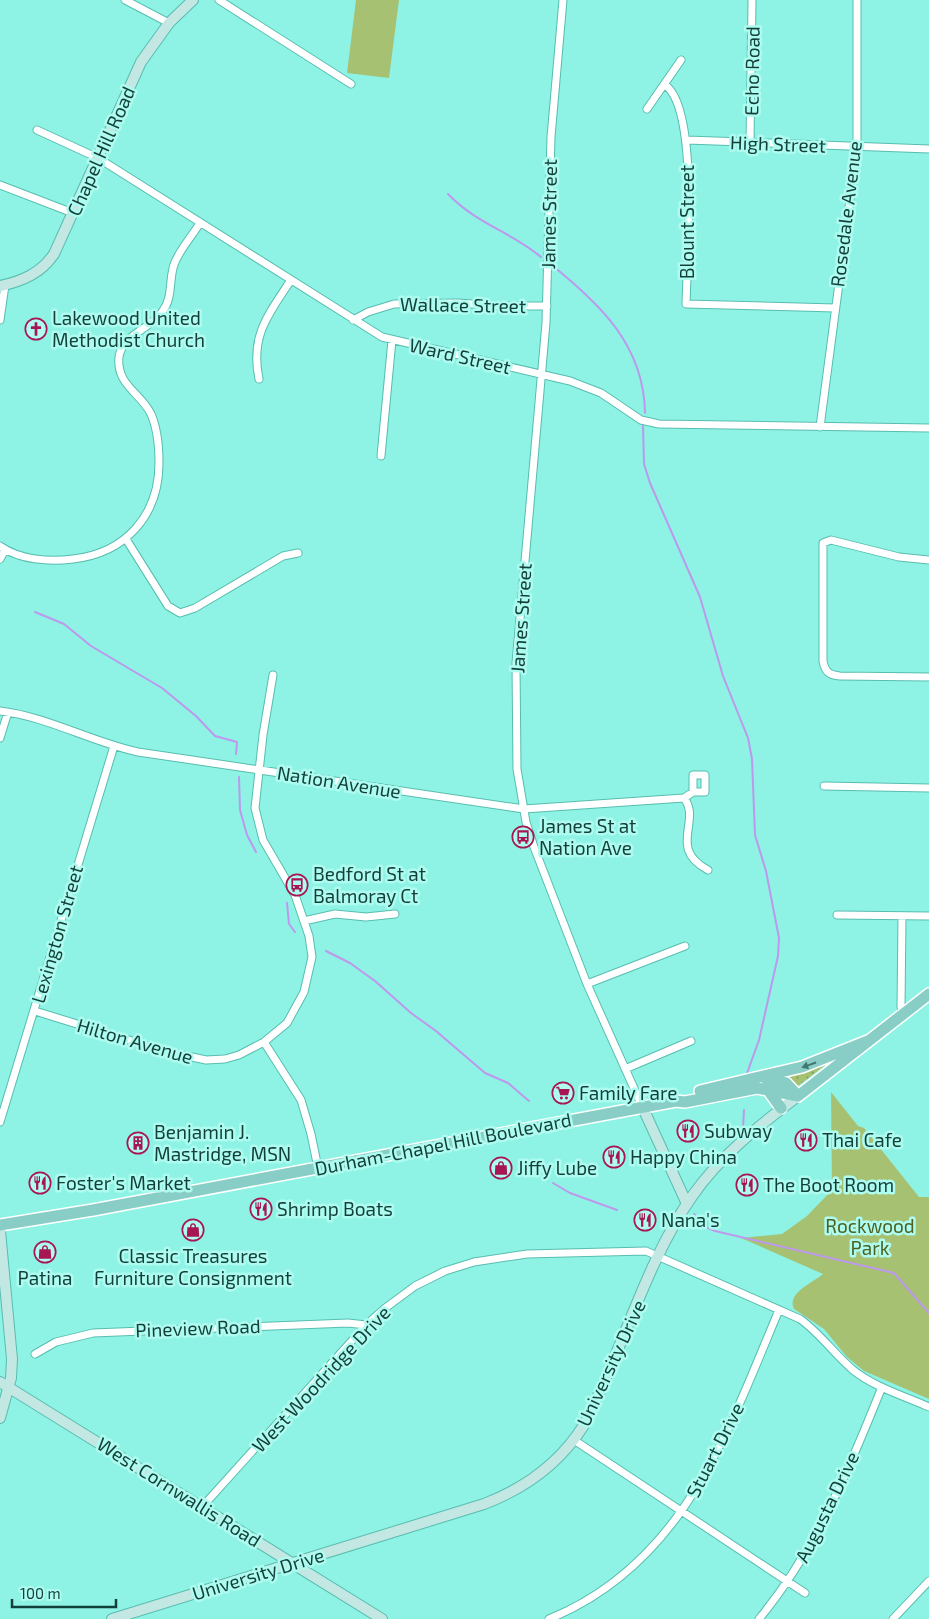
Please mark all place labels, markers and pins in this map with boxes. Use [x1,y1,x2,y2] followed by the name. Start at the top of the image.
[52,306,205,351] place label: Lakewood United Methodist Church
[24,317,48,341] church icon: Lakewood United Methodist Church
[539,814,636,859] place label: James St at Nation Ave
[511,825,535,849] bus stop icon: James St at Nation Ave
[313,862,426,907] place label: Bedford St at Balmoray Ct
[285,873,309,897] bus stop icon: Bedford St at Balmoray Ct
[551,1081,575,1105] supermarket icon: Family Fare
[579,1081,678,1104] place label: Family Fare
[676,1119,700,1143] restaurant icon: Subway
[704,1119,772,1142] place label: Subway
[154,1120,291,1165] place label: Benjamin J. Mastridge, MSN
[794,1128,818,1152] restaurant icon: Thai Cafe
[822,1128,902,1151] place label: Thai Cafe
[126,1131,150,1155] building icon: Benjamin J. Mastridge, MSN
[602,1145,626,1169] restaurant icon: Happy China
[630,1145,737,1168] place label: Happy China
[489,1156,513,1180] shop icon: Jiffy Lube
[517,1156,597,1179] place label: Jiffy Lube
[28,1171,52,1195] restaurant icon: Foster's Market
[56,1171,191,1194] place label: Foster's Market
[735,1173,759,1197] restaurant icon: The Boot Room
[763,1173,894,1196] place label: The Boot Room
[249,1197,273,1221] restaurant icon: Shrimp Boats
[277,1197,393,1220] place label: Shrimp Boats
[633,1208,657,1232] restaurant icon: Nana's
[661,1208,720,1231] place label: Nana's
[181,1218,205,1242] shop icon: Classic Treasures Furniture Consignment
[33,1240,57,1264] shop icon: Patina
[94,1244,292,1289] place label: Classic Treasures Furniture Consignment
[18,1266,73,1289] place label: Patina

